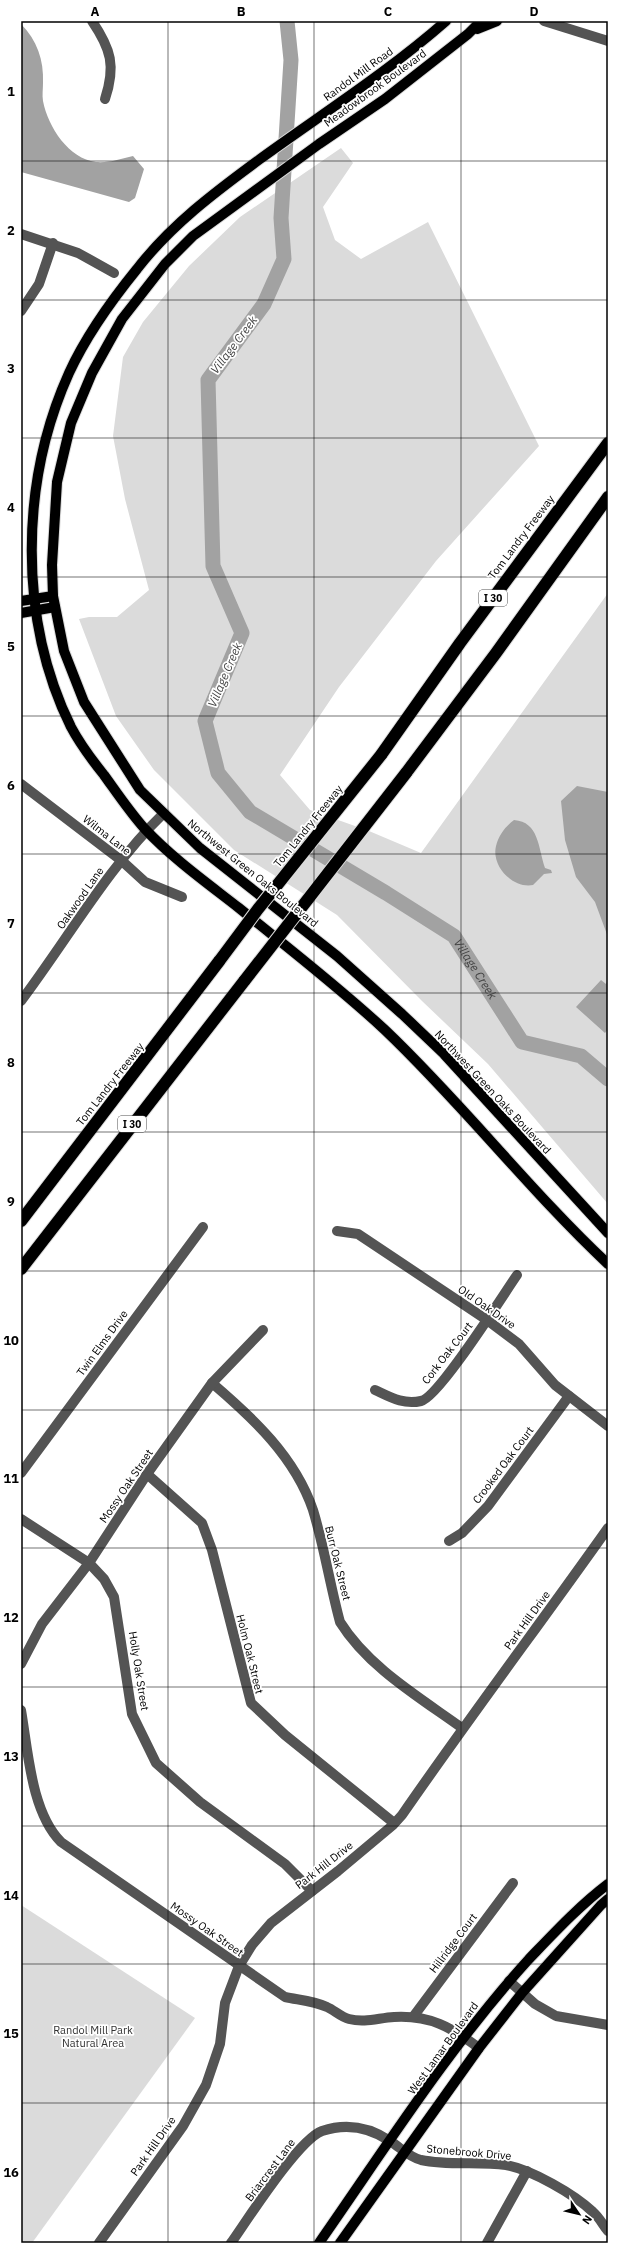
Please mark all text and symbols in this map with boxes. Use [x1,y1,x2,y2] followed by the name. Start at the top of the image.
[91,3,100,20] text: A
[237,3,246,20] text: B
[384,3,393,20] text: C
[529,3,539,20] text: D
[320,44,396,104] street label: Randol Mill Road
[321,46,429,130] street label: Meadowbrook Boulevard
[7,83,15,100] text: 1
[7,222,15,239] text: 2
[207,312,261,377] water label: Village Creek
[7,360,15,377] text: 3
[485,492,558,582] street label: Tom Landry Freeway
[7,499,15,516] text: 4
[479,590,507,606] road number: I 30
[7,638,15,655] text: 5
[204,640,245,709] water label: Village Creek
[7,777,15,794] text: 6
[271,782,346,870] street label: Tom Landry Freeway
[80,812,134,858] street label: Wilma Lane
[185,816,321,930] street label: Northwest Green Oaks Boulevard
[53,864,107,932] street label: Oakwood Lane
[7,915,15,932] text: 7
[451,936,501,1002] water label: Village Creek
[432,1027,554,1157] street label: Northwest Green Oaks Boulevard
[73,1039,147,1128] street label: Tom Landry Freeway
[7,1054,15,1071] text: 8
[118,1116,146,1132] road number: I 30
[7,1193,15,1210] text: 9
[455,1282,519,1332] street label: Old Oak Drive
[73,1307,131,1379] street label: Twin Elms Drive
[418,1319,476,1387] street label: Cork Oak Court
[3,1332,19,1349] text: 10
[469,1424,537,1506] street label: Crooked Oak Court
[96,1446,156,1526] street label: Mossy Oak Street
[3,1470,19,1487] text: 11
[322,1524,354,1602] street label: Burr Oak Street
[501,1588,553,1652] street label: Park Hill Drive
[3,1609,19,1626] text: 12
[233,1613,267,1695] street label: Holm Oak Street
[126,1630,152,1712] street label: Holly Oak Street
[3,1748,19,1765] text: 13
[292,1838,356,1892] street label: Park Hill Drive
[3,1887,19,1904] text: 14
[168,1899,246,1959] street label: Mossy Oak Street
[426,1910,480,1976] street label: Hillridge Court
[405,1999,481,2097] street label: West Lamar Boulevard
[53,2023,133,2050] park label: Randol Mill Park Natural Area
[3,2025,19,2042] text: 15
[127,2114,179,2178] street label: Park Hill Drive
[242,2136,298,2204] street label: Briarcrest Lane
[426,2141,512,2163] street label: Stonebrook Drive
[3,2164,19,2181] text: 16
[559,2194,599,2234] north arrow
[579,2212,595,2227] text: N

